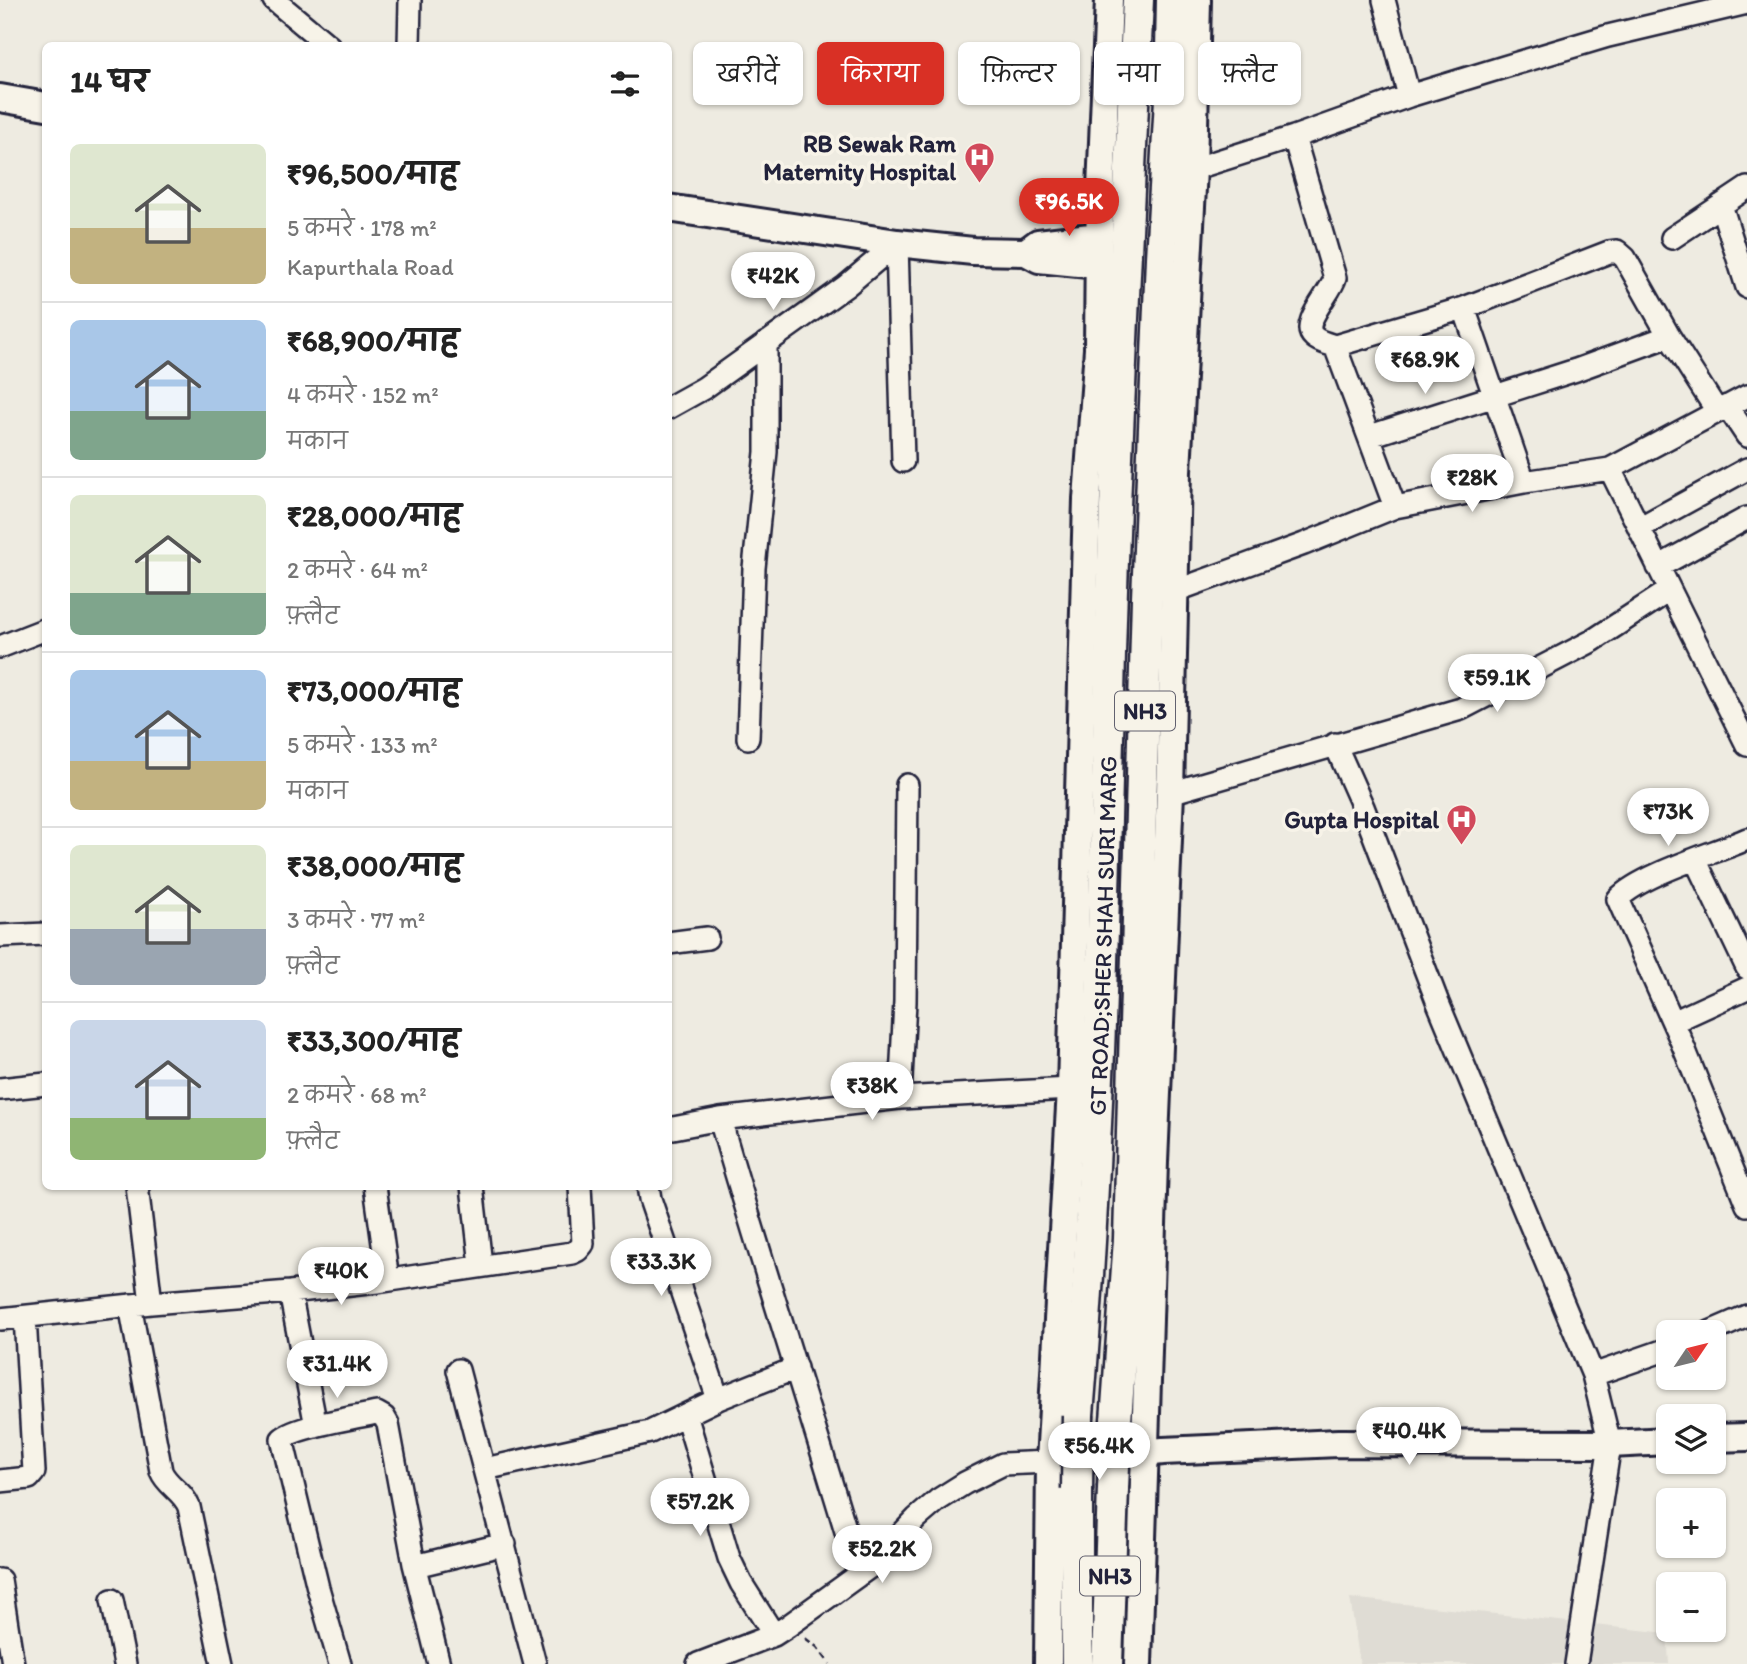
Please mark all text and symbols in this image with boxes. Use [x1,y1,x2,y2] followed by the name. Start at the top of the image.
[693,42,803,105] chip: खरीदें
[817,42,944,105] chip: किराया
[958,42,1080,105] chip: फ़िल्टर
[1094,42,1184,105] chip: नया
[1198,42,1301,105] chip: फ़्लैट
[70,63,149,100] text: 14 घर
[606,65,644,103] icon: filters
[763,129,957,187] place label: RB Sewak Ram Maternity Hospital
[962,140,996,184] hospital icon: RB Sewak Ram Maternity Hospital
[287,155,458,192] text: ₹96,500/माह
[126,172,210,256] icon: home
[1012,178,1126,238] pin: ₹96.5K
[1035,187,1103,215] text: ₹96.5K
[287,214,437,242] text: 5 कमरे · 178 m²
[732,252,814,312] pin: ₹42K
[287,253,454,281] text: Kapurthala Road
[747,261,799,289] text: ₹42K
[287,322,459,359] text: ₹68,900/माह
[1368,336,1482,396] pin: ₹68.9K
[1391,345,1459,373] text: ₹68.9K
[126,348,210,432] icon: home
[287,381,439,409] text: 4 कमरे · 152 m²
[287,427,348,455] text: मकान
[1431,454,1513,514] pin: ₹28K
[1447,463,1497,491] text: ₹28K
[287,497,462,534] text: ₹28,000/माह
[126,523,210,607] icon: home
[287,556,428,584] text: 2 कमरे · 64 m²
[287,602,339,630] text: फ़्लैट
[1440,654,1554,714] pin: ₹59.1K
[1464,663,1530,691] text: ₹59.1K
[287,672,461,709] text: ₹73,000/माह
[1115,692,1175,730] road number: NH3
[126,698,210,782] icon: home
[287,731,438,759] text: 5 कमरे · 133 m²
[1082,755,1122,1116] street label: GT ROAD;SHER SHAH SURI MARG
[287,777,348,805] text: मकान
[1627,788,1709,848] pin: ₹73K
[1643,797,1693,825] text: ₹73K
[1445,802,1479,846] hospital icon: Gupta Hospital
[1284,805,1439,835] place label: Gupta Hospital
[287,847,462,884] text: ₹38,000/माह
[126,873,210,957] icon: home
[287,906,425,934] text: 3 कमरे · 77 m²
[287,952,339,980] text: फ़्लैट
[287,1022,460,1059] text: ₹33,300/माह
[126,1048,210,1132] icon: home
[831,1062,913,1122] pin: ₹38K
[846,1071,898,1099] text: ₹38K
[287,1081,427,1109] text: 2 कमरे · 68 m²
[287,1127,339,1155] text: फ़्लैट
[604,1238,718,1298] pin: ₹33.3K
[626,1247,696,1275] text: ₹33.3K
[300,1248,382,1307] pin: ₹40K
[314,1256,368,1284] text: ₹40K
[1656,1320,1726,1390] north arrow
[1656,1320,1726,1642] map controls
[280,1340,394,1400] pin: ₹31.4K
[303,1349,371,1377] text: ₹31.4K
[1656,1404,1726,1474] button: layers
[1352,1408,1466,1467] pin: ₹40.4K
[1372,1416,1446,1444] text: ₹40.4K
[1042,1422,1156,1482] pin: ₹56.4K
[1064,1431,1134,1459] text: ₹56.4K
[643,1478,757,1538] pin: ₹57.2K
[666,1487,734,1515] text: ₹57.2K
[1656,1488,1726,1558] button: +
[825,1526,939,1585] pin: ₹52.2K
[848,1534,916,1562] text: ₹52.2K
[1080,1556,1140,1596] road number: NH3
[1656,1572,1726,1642] button: −

